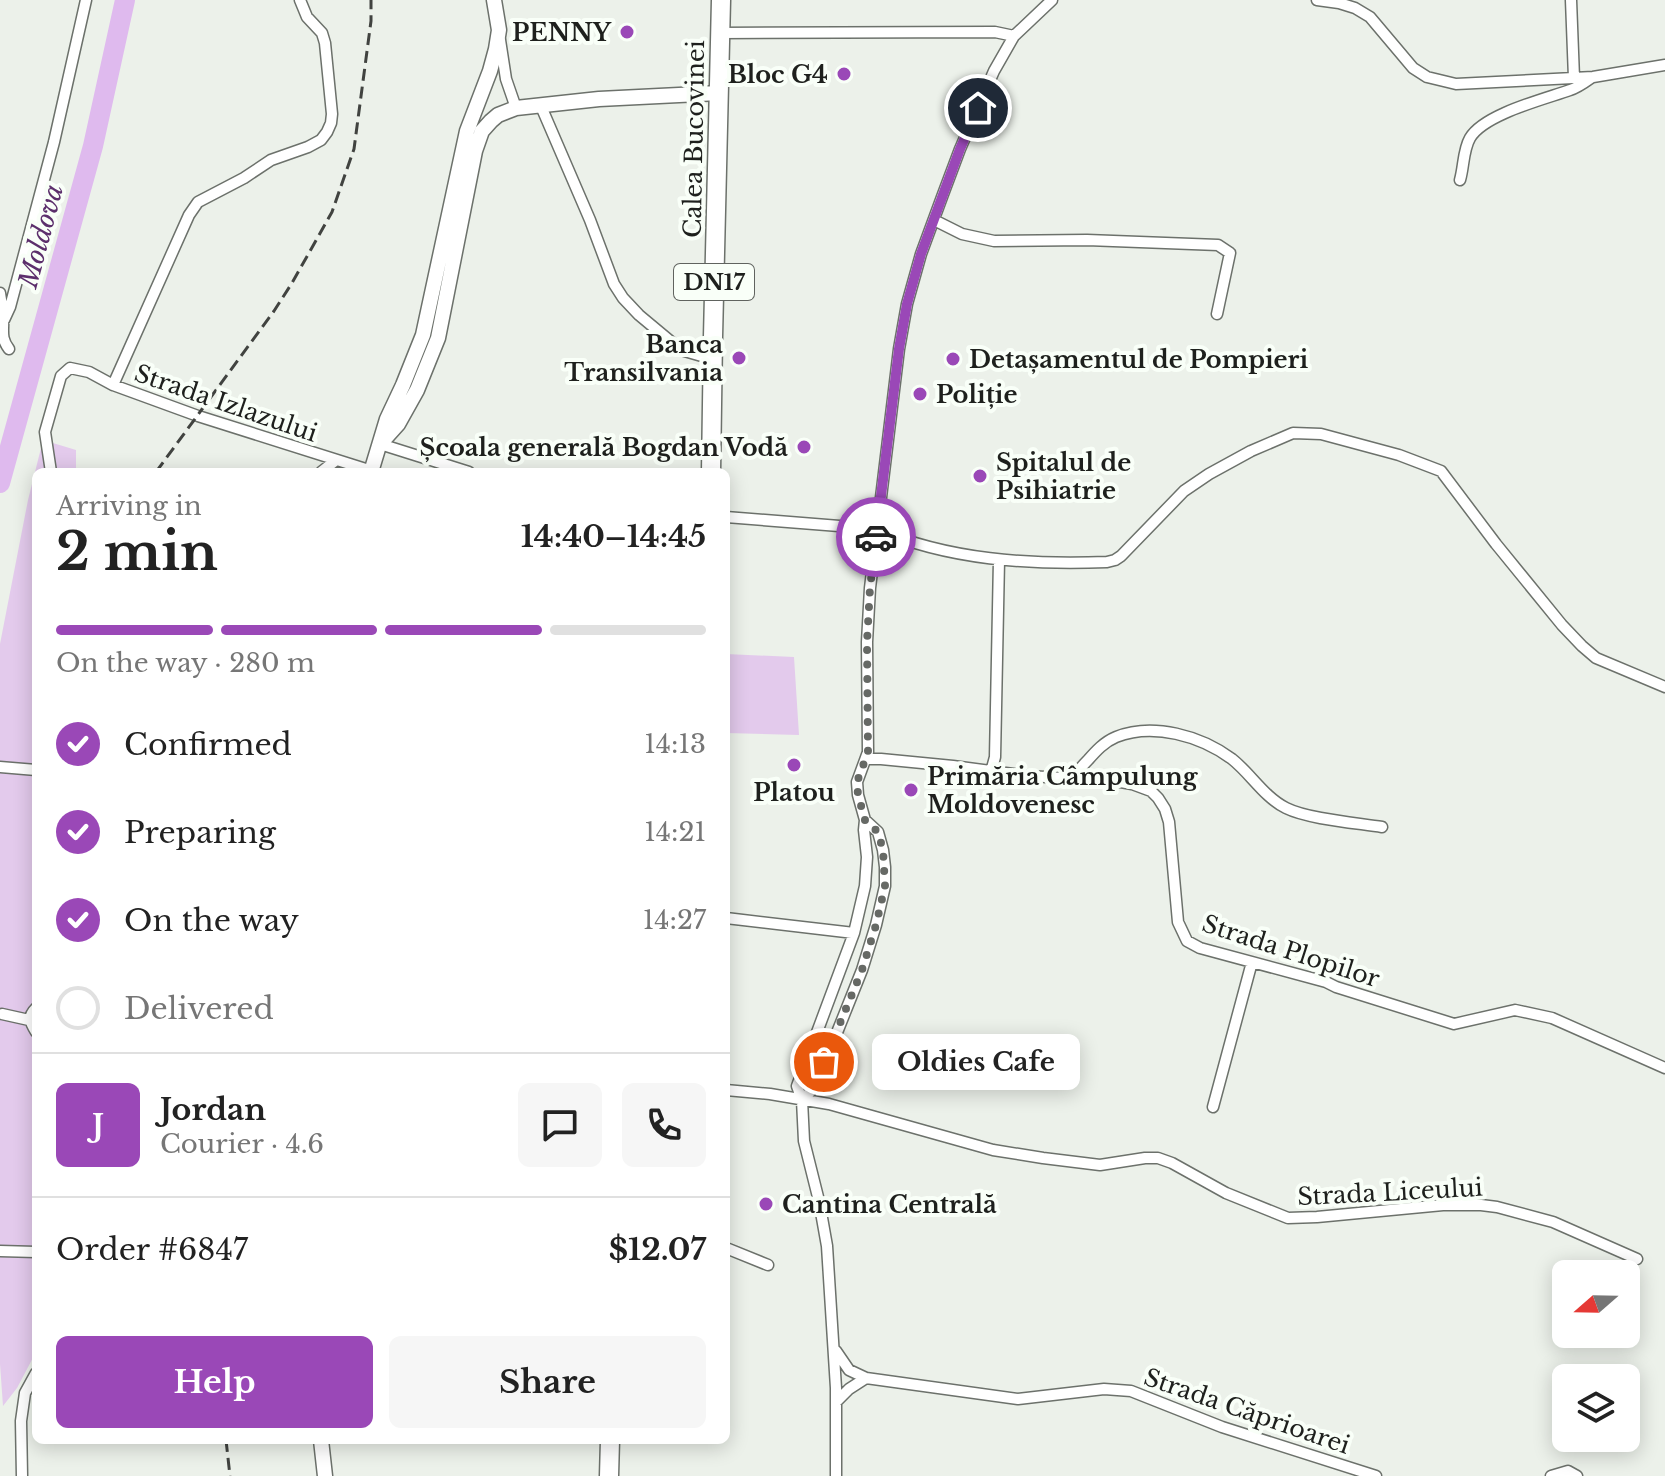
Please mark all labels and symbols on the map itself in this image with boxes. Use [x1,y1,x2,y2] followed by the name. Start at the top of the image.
[512,18,612,47] place label: PENNY
[618,23,636,41] marker: PENNY
[678,40,710,238] street label: Calea Bucovinei
[728,60,828,89] place label: Bloc G4
[835,65,853,83] marker: Bloc G4
[944,74,1012,142] pin
[12,181,70,292] water label: Moldova
[674,264,754,300] road number: DN17
[564,330,723,387] place label: Banca Transilvania
[969,345,1309,375] place label: Detașamentul de Pompieri
[730,349,748,367] marker: Banca Transilvania
[944,350,962,368] marker: Detașamentul de Pompieri
[131,358,321,448] street label: Strada Izlazului
[936,380,1018,410] place label: Poliție
[911,385,929,403] marker: Poliție
[420,433,788,463] place label: Școala generală Bogdan Vodă
[795,438,813,456] marker: Școala generală Bogdan Vodă
[996,448,1131,505] place label: Spitalul de Psihiatrie
[971,467,989,485] marker: Spitalul de Psihiatrie
[836,497,916,577] courier
[785,756,803,774] marker: Platou
[927,762,1199,819] place label: Primăria Câmpulung Moldovenesc
[753,778,835,807] place label: Platou
[902,781,920,799] marker: Primăria Câmpulung Moldovenesc
[1199,909,1384,993] street label: Strada Plopilor
[790,1028,858,1096] pin
[872,1034,1080,1090] callout: Oldies Cafe
[1297,1173,1483,1211] street label: Strada Liceului
[782,1190,997,1219] place label: Cantina Centrală
[757,1195,775,1213] marker: Cantina Centrală
[1552,1260,1640,1348] north arrow
[1140,1362,1354,1460] street label: Strada Căprioarei

